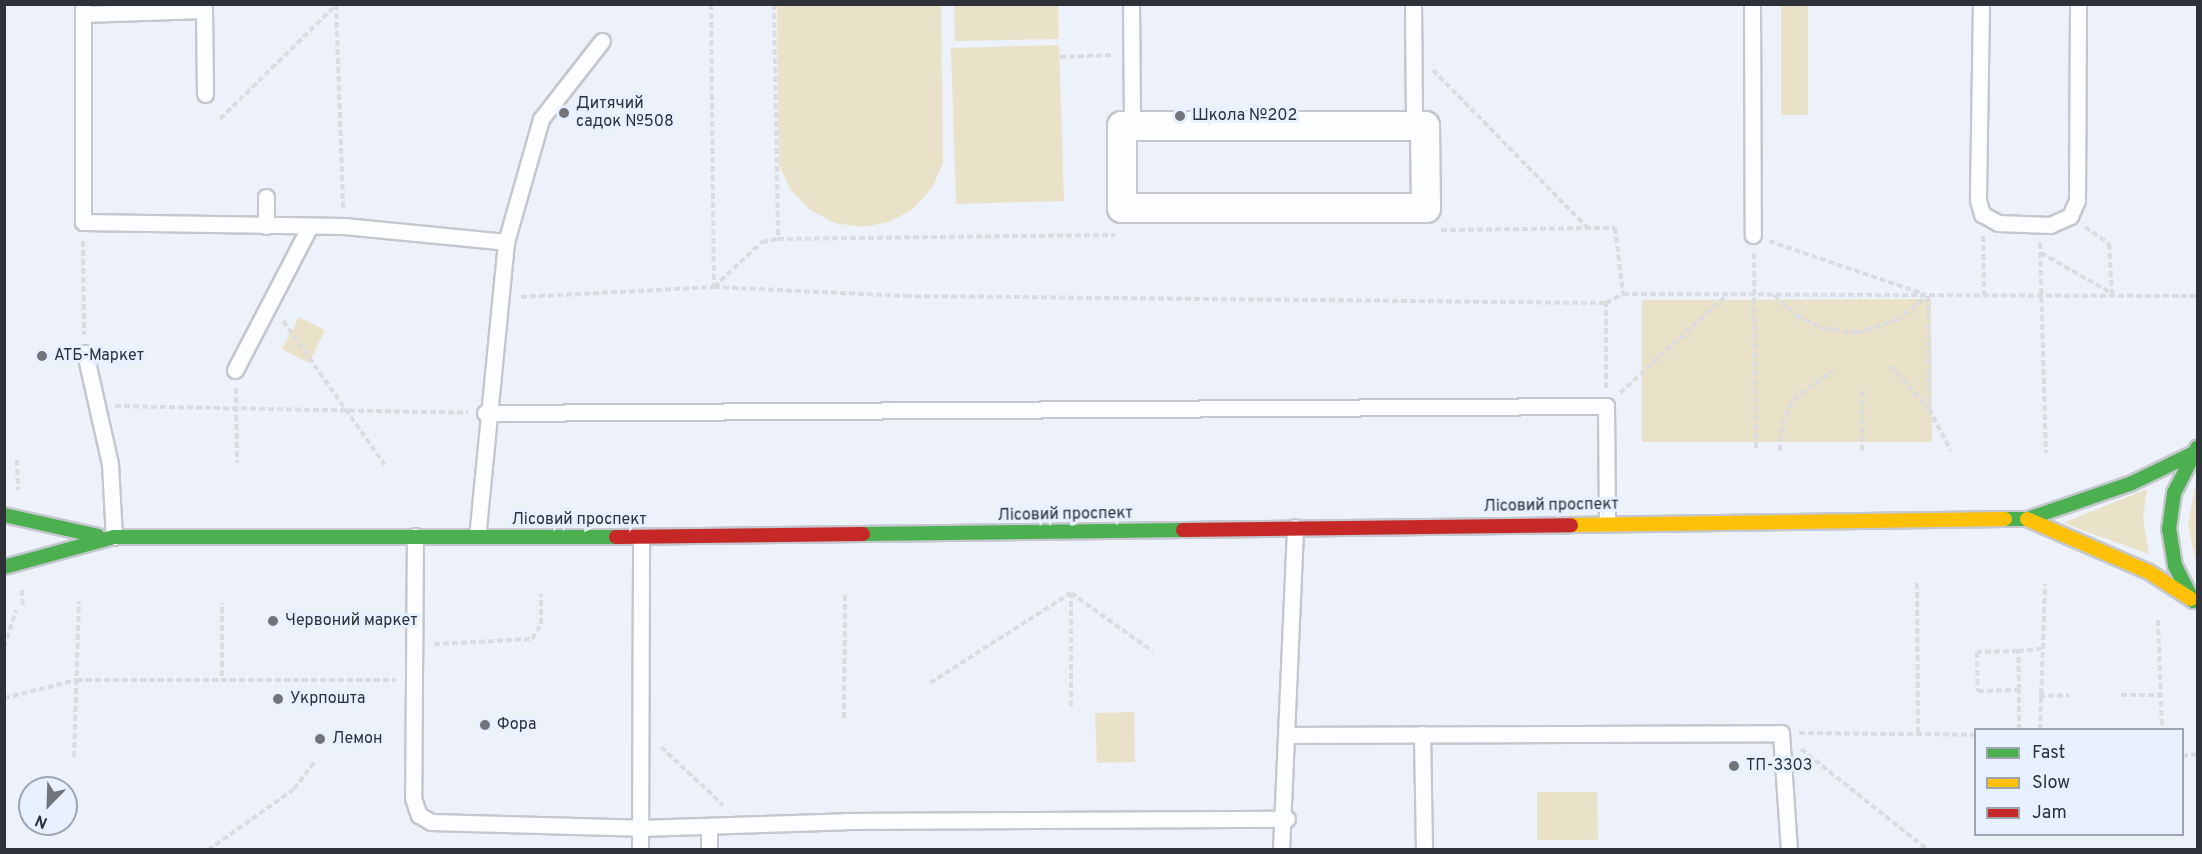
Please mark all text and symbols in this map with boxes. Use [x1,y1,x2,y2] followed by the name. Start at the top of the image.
[576,94,674,132] place label: Дитячий садок №508
[557,106,571,120] marker: Дитячий садок №508
[1192,106,1297,126] place label: Школа №202
[1173,109,1187,123] marker: Школа №202
[54,346,144,366] place label: АТБ-Маркет
[35,349,49,363] marker: АТБ-Маркет
[1483,495,1619,517] street label: Лісовий проспект
[997,504,1133,526] street label: Лісовий проспект
[511,510,647,530] street label: Лісовий проспект
[285,611,417,631] place label: Червоний маркет
[266,614,280,628] marker: Червоний маркет
[290,689,366,709] place label: Укрпошта
[271,692,285,706] marker: Укрпошта
[497,715,536,735] place label: Фора
[478,718,492,732] marker: Фора
[1974,728,2184,836] legend
[332,729,383,749] place label: Лемон
[313,732,327,746] marker: Лемон
[2032,742,2065,765] text: Fast
[1746,756,1812,776] place label: ТП-3303
[1727,759,1741,773] marker: ТП-3303
[2032,772,2070,795] text: Slow
[18,776,78,836] north arrow
[2032,802,2067,825] text: Jam
[33,809,51,832] text: N

